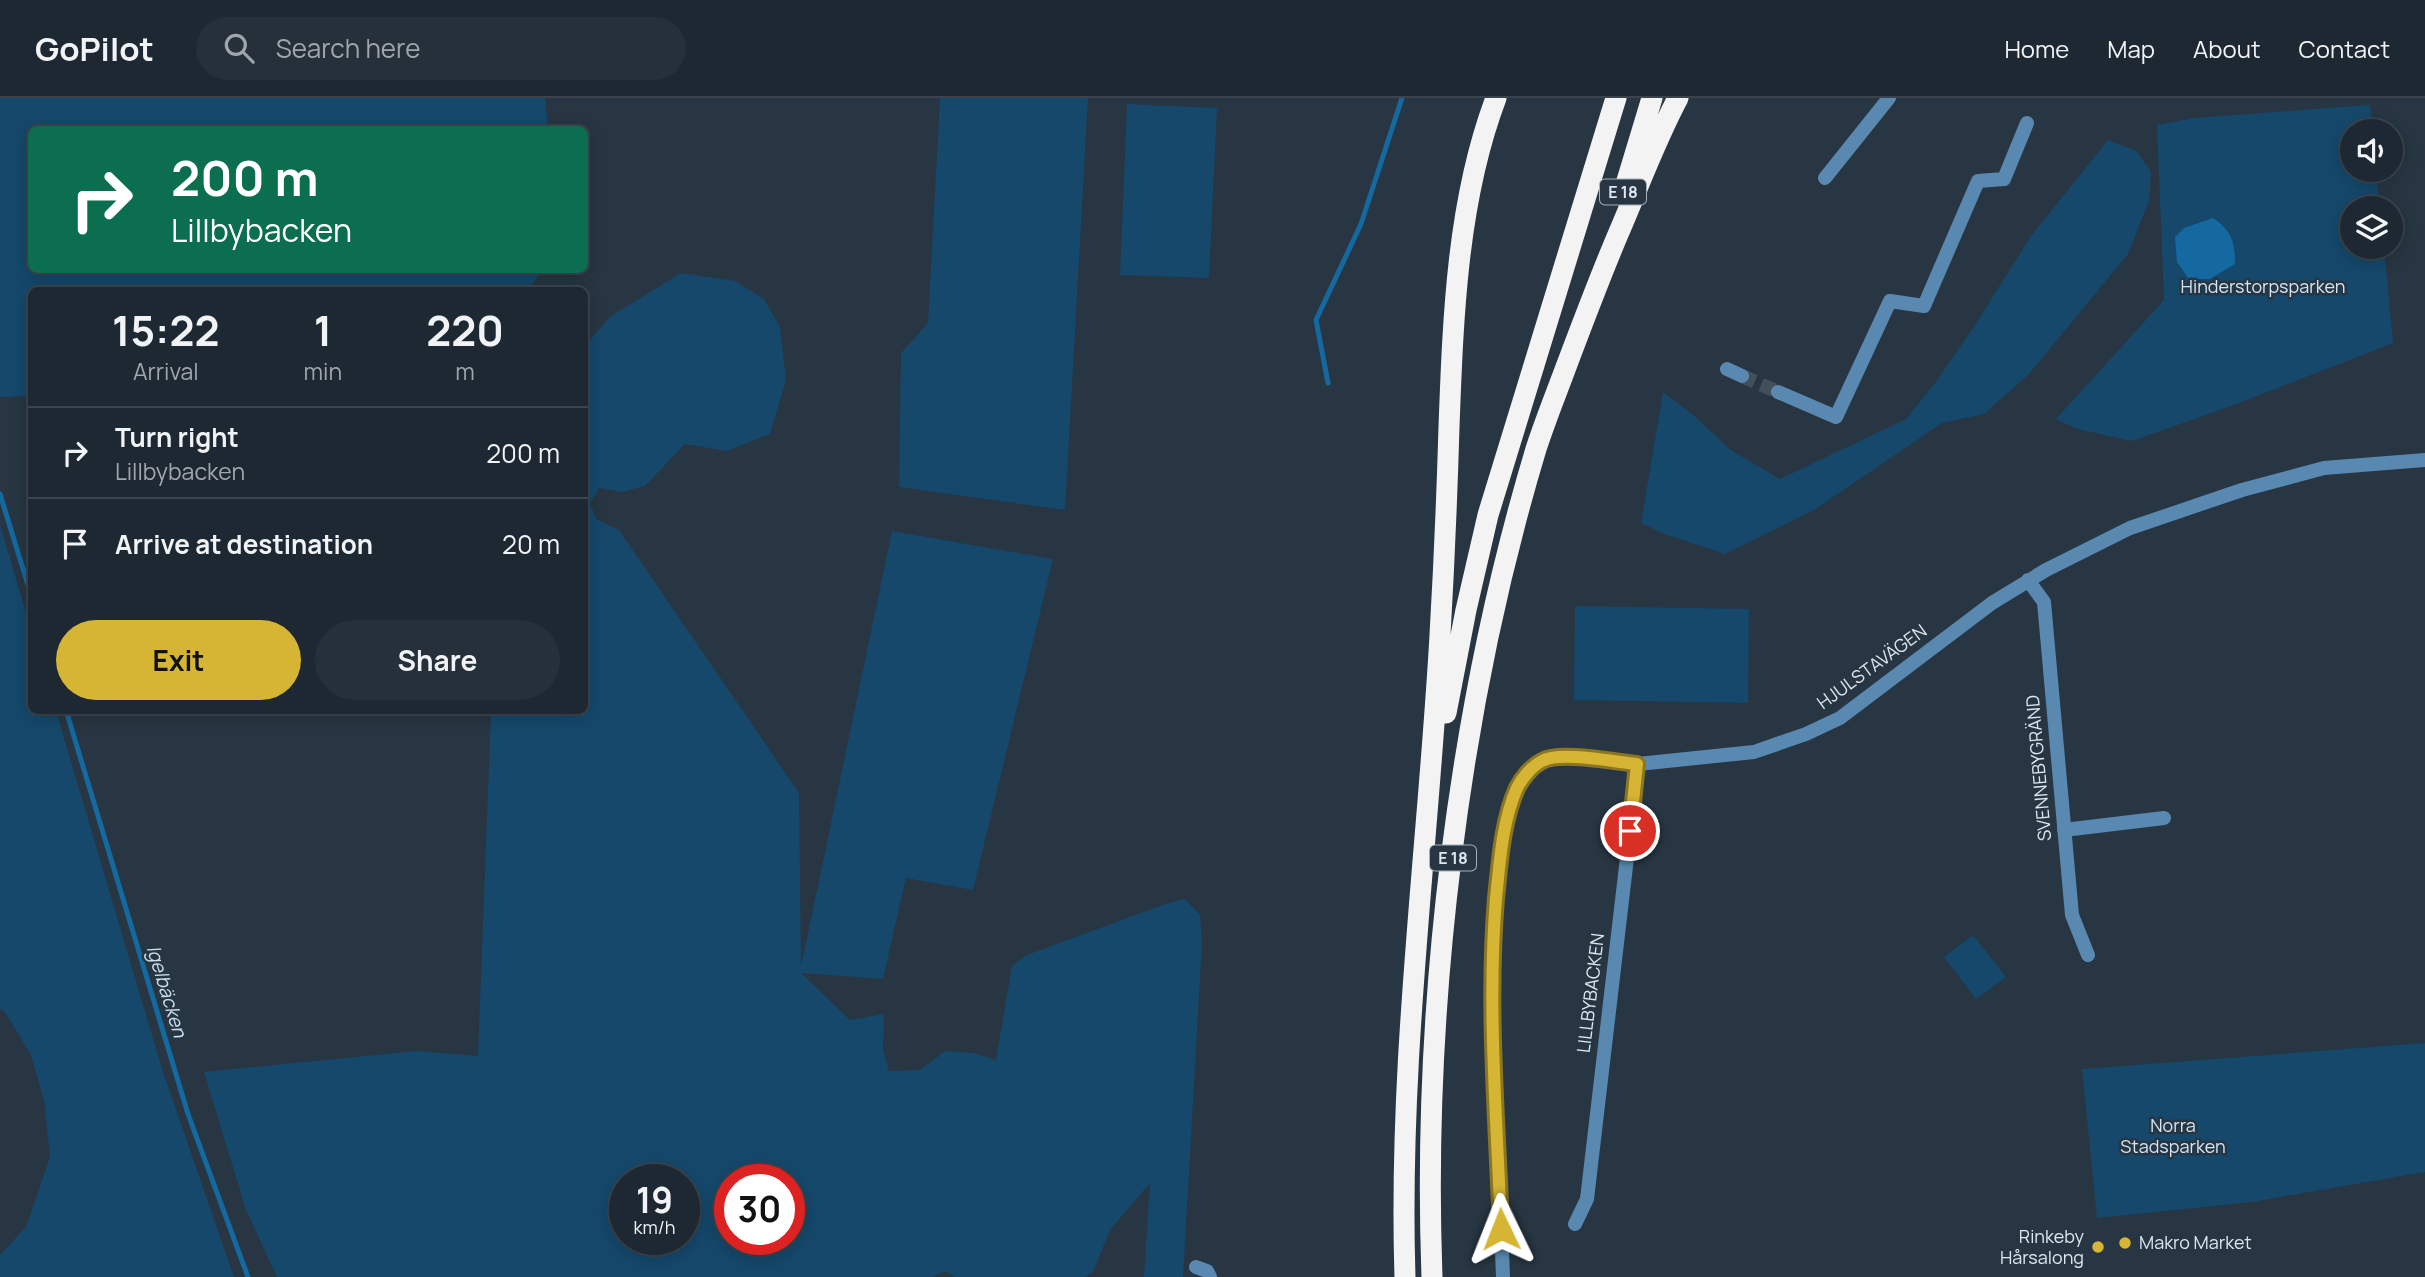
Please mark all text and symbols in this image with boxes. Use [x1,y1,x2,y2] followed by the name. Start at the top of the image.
[196,17,686,80] search box
[35,26,154,71] text: GoPilot
[220,29,258,67] icon: search
[276,30,420,66] text: Search here
[2004,32,2069,65] text: Home
[2107,32,2155,65] text: Map
[2193,32,2261,65] text: About
[2299,32,2390,65] text: Contact
[2340,119,2403,259] map controls
[2340,119,2403,182] button: sound
[171,144,319,211] text: 200 m
[56,154,147,245] icon: right
[1600,180,1646,204] road number: E 18
[2340,196,2403,259] button: layers
[171,208,352,252] text: Lillbybacken
[2181,274,2345,298] park label: Hinderstorpsparken
[112,301,220,359] text: 15:22
[314,301,332,359] text: 1
[426,301,504,359] text: 220
[133,355,199,387] text: Arrival
[304,355,342,387] text: min
[455,355,475,387] text: m
[115,419,239,455] text: Turn right
[56,434,94,472] icon: right
[486,435,560,471] text: 200 m
[115,455,245,487] text: Lillbybacken
[56,525,94,563] icon: arrive
[115,526,373,562] text: Arrive at destination
[502,526,560,562] text: 20 m
[1812,618,1931,714] street label: HJULSTAVÄGEN
[56,620,301,700] button: Exit
[315,620,560,700] button: Share
[2020,694,2056,842] street label: SVENNEBYGRÄND
[1600,801,1660,861] pin
[1611,812,1649,850] icon: arrive
[1430,846,1476,870] road number: E 18
[1571,932,1609,1054] street label: LILLBYBACKEN
[141,942,194,1041] water label: Igelbäcken
[2120,1113,2226,1158] park label: Norra Stadsparken
[714,1164,805,1255] speed limit sign: 30
[636,1176,673,1224] text: 19
[1464,1192,1538,1266] position arrow
[634,1215,675,1239] text: km/h
[2000,1224,2085,1269] place label: Rinkeby Hårsalong
[2139,1230,2252,1254] place label: Makro Market
[2117,1235,2133,1251] marker: Makro Market
[2090,1239,2106,1255] marker: Rinkeby Hårsalong

